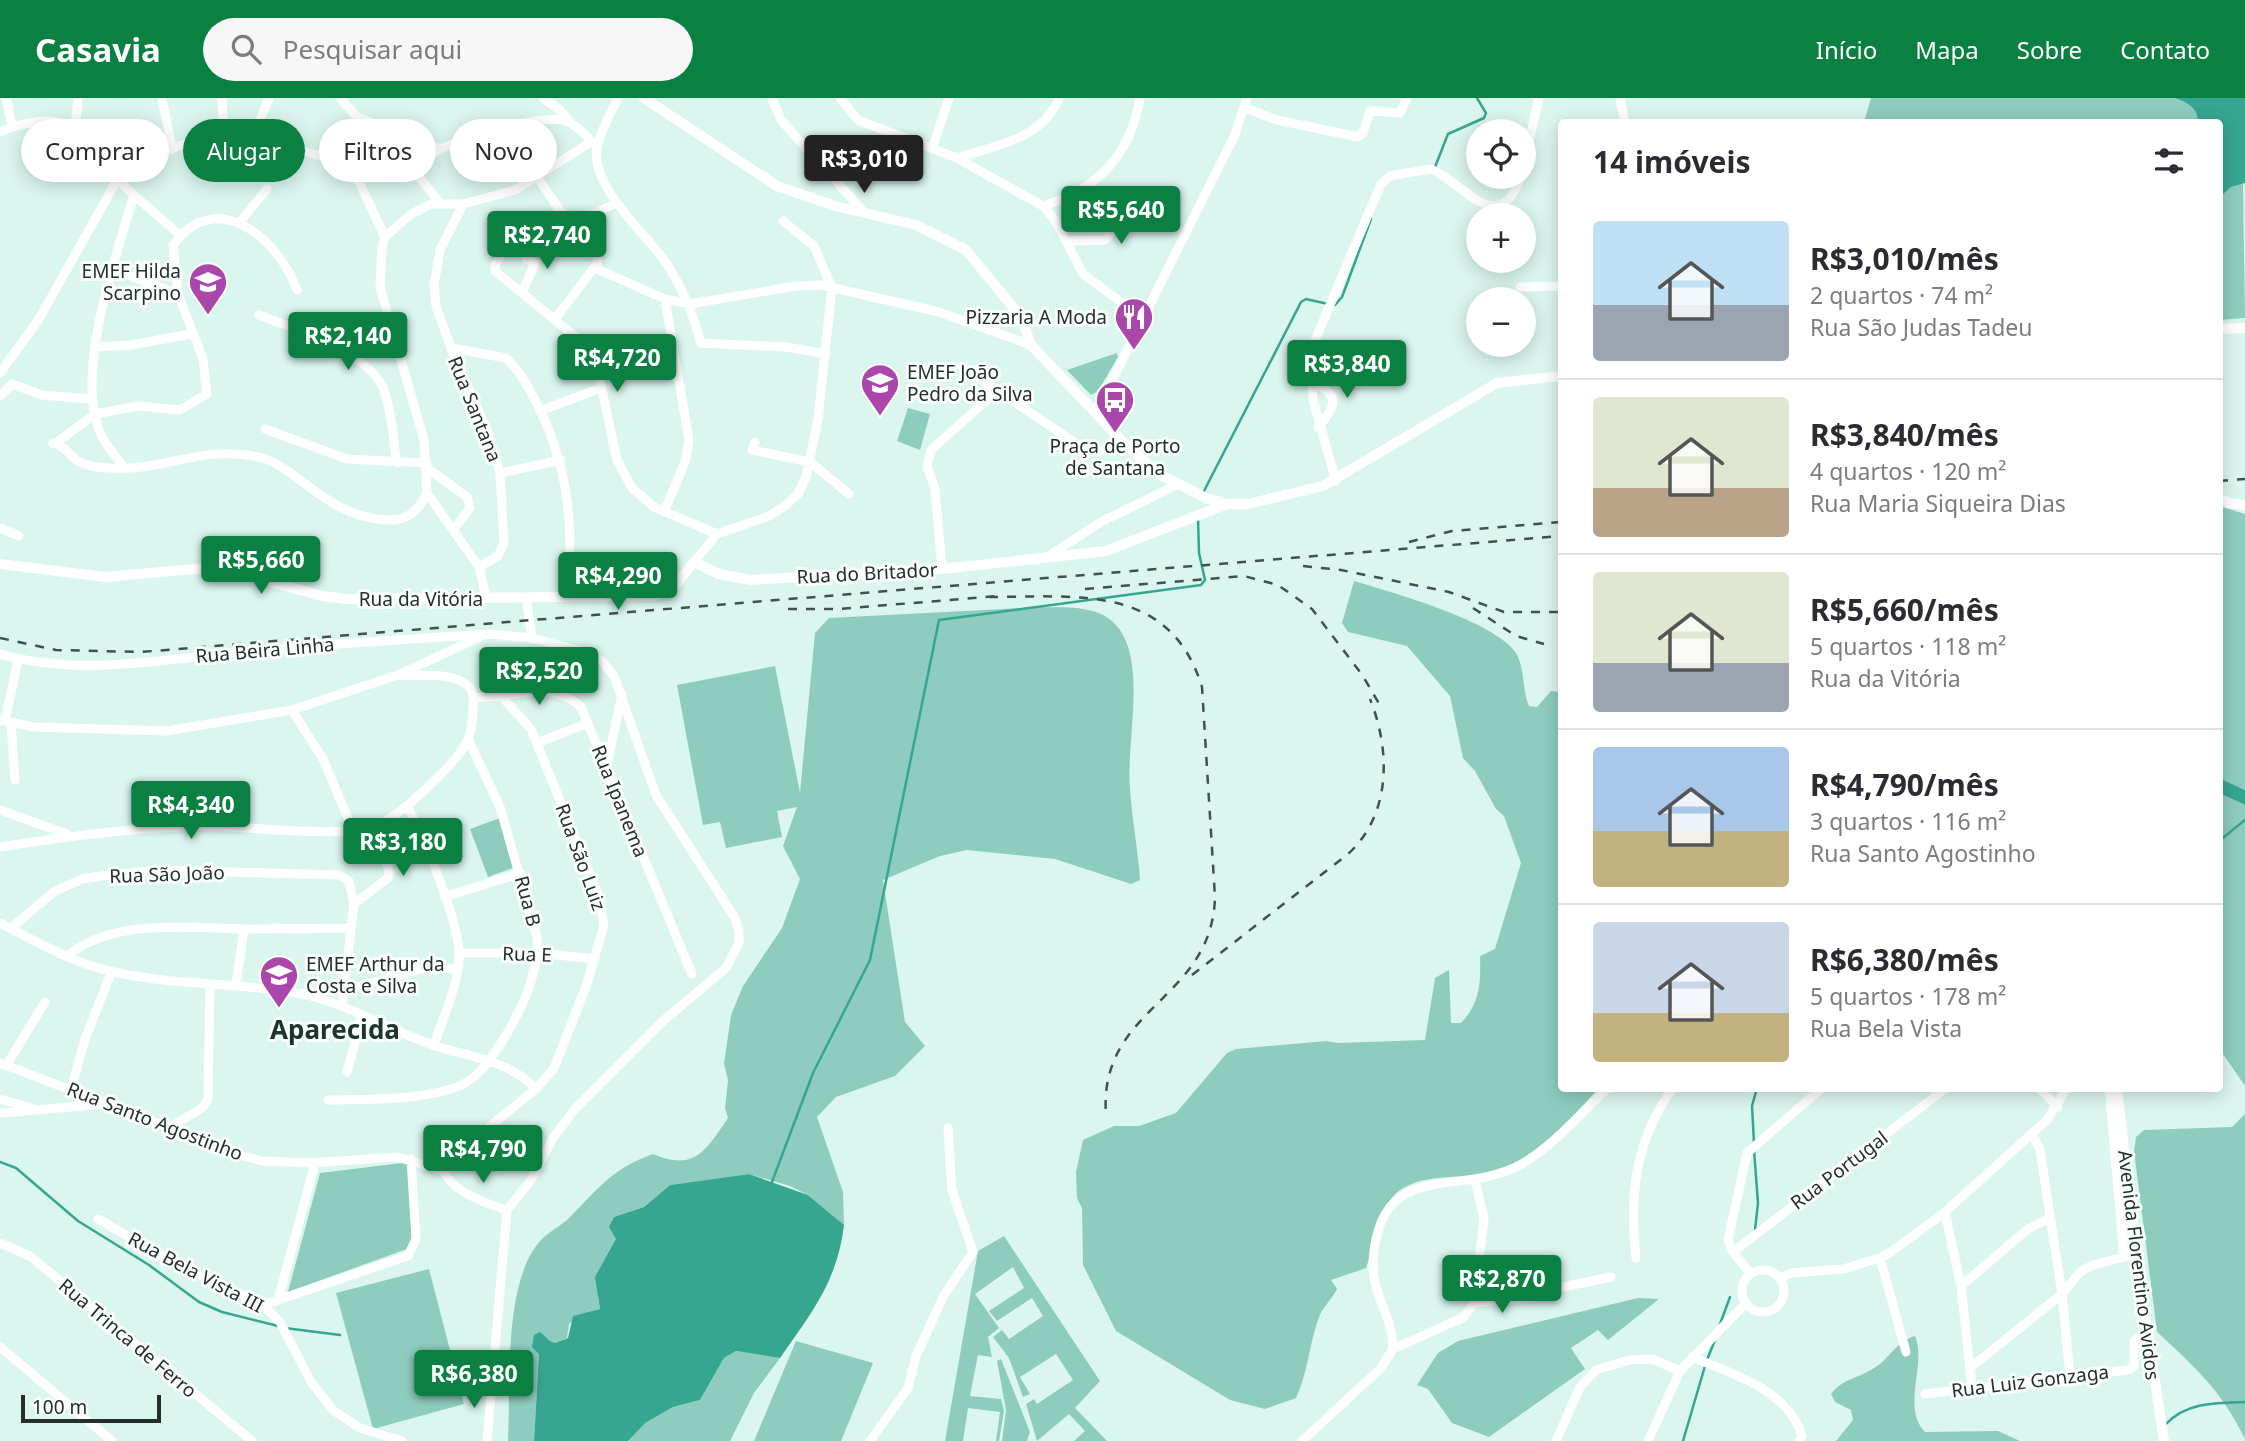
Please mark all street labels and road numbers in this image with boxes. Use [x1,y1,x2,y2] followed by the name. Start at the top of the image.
[442,352,508,466] street label: Rua Santana
[796,556,938,590] street label: Rua do Britador
[359,586,483,612] street label: Rua da Vitória
[195,631,335,669] street label: Rua Beira Linha
[586,741,654,861] street label: Rua Ipanema
[550,800,612,914] street label: Rua São Luiz
[109,859,225,889] street label: Rua São João
[509,873,547,929] street label: Rua B
[502,940,552,968] street label: Rua E
[63,1075,247,1167] street label: Rua Santo Agostinho
[1785,1125,1893,1215] street label: Rua Portugal
[2112,1149,2166,1381] street label: Avenida Florentino Avidos
[124,1225,268,1319] street label: Rua Bela Vista III
[53,1273,203,1403] street label: Rua Trinca de Ferro
[1950,1358,2110,1404] street label: Rua Luiz Gonzaga

